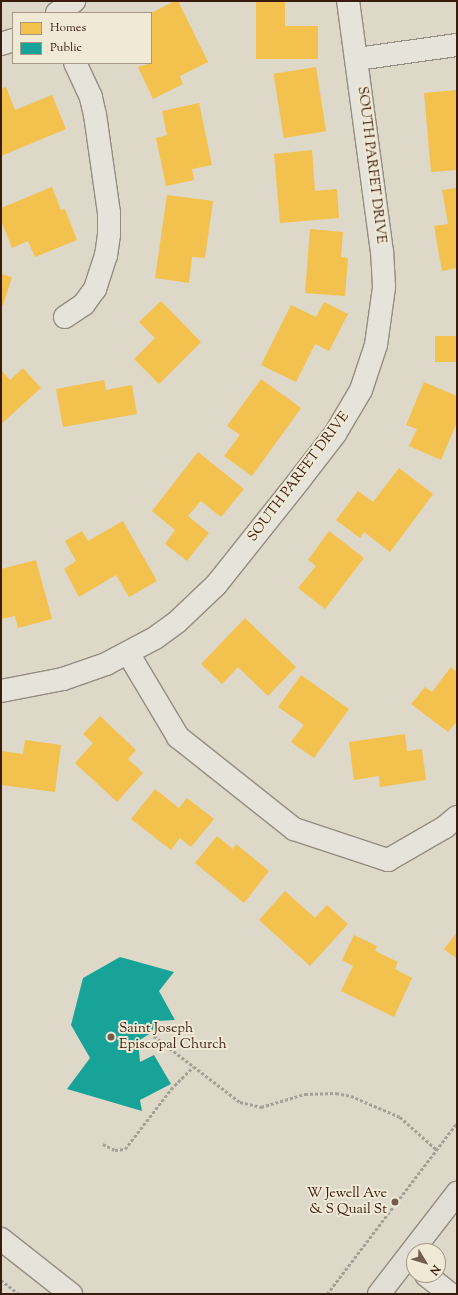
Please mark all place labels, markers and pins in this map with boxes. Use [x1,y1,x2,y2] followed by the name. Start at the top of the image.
[119,1021,227,1054] place label: Saint Joseph Episcopal Church
[106,1032,116,1042] marker: Saint Joseph Episcopal Church
[307,1186,387,1218] place label: W Jewell Ave & S Quail St
[390,1197,400,1207] marker: W Jewell Ave & S Quail St

